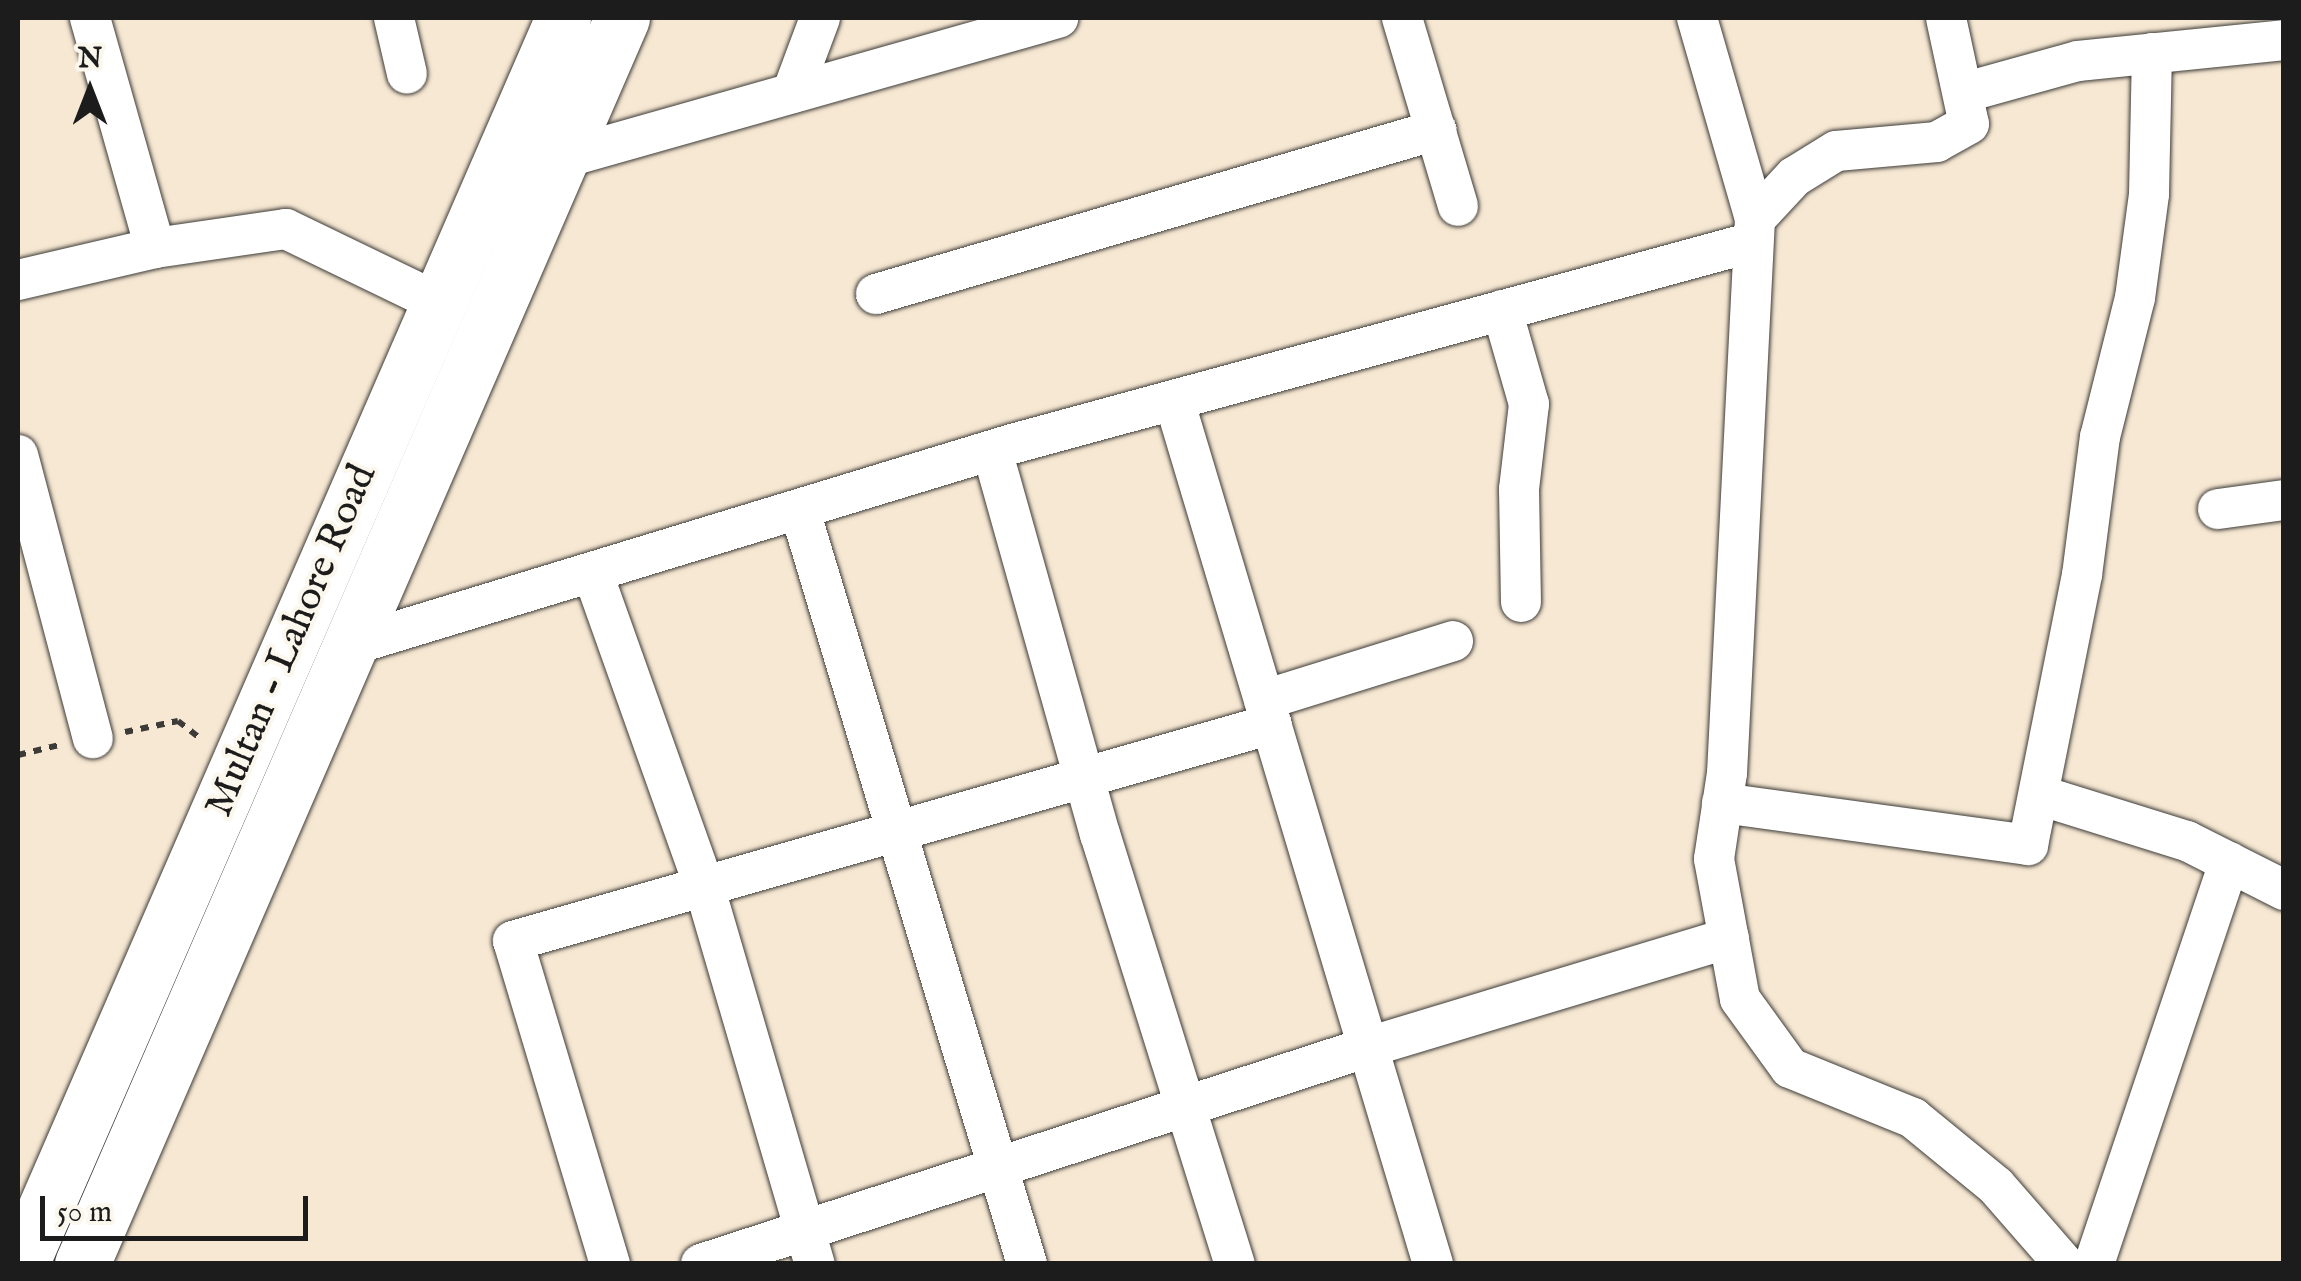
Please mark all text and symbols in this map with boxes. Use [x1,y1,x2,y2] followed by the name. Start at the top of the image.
[40,40,140,140] north arrow
[78,42,102,77] text: N
[196,458,388,824] street label: Multan - Lahore Road
[45,1176,312,1238] scale bar
[57,1194,112,1232] text: 50 m

